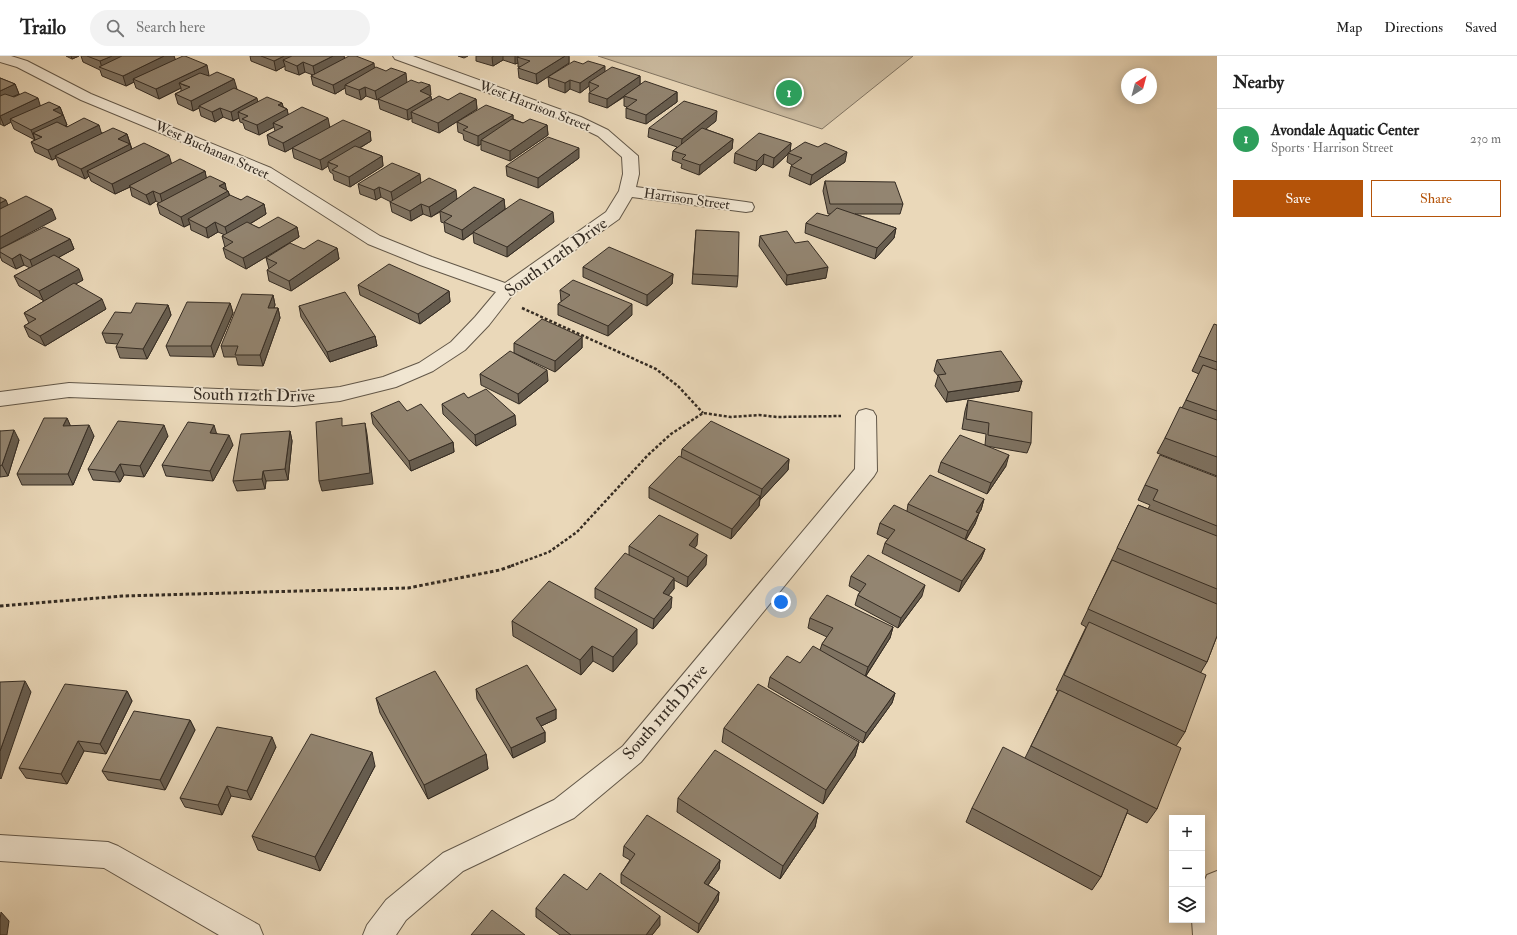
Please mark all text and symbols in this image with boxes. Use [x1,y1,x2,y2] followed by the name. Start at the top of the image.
[90,10,370,46] search box
[20,16,66,40] text: Trailo
[104,17,126,39] icon: search
[136,18,205,37] text: Search here
[1336,19,1362,36] text: Map
[1384,19,1443,36] text: Directions
[1465,19,1497,36] text: Saved
[1121,68,1157,104] north arrow
[1233,72,1284,93] text: Nearby
[476,77,594,135] street label: West Harrison Street
[776,78,802,108] pin: 1
[151,117,272,183] street label: West Buchanan Street
[1271,121,1419,140] text: Avondale Aquatic Center
[1244,131,1248,147] text: 1
[1470,131,1501,147] text: 230 m
[1271,140,1393,156] text: Sports · Harrison Street
[1233,180,1363,217] button: Save
[1371,180,1501,217] button: Share
[643,185,732,214] street label: Harrison Street
[500,213,612,301] street label: South 112th Drive
[193,383,315,407] street label: South 112th Drive
[771,592,791,612] your location
[618,660,712,764] street label: South 111th Drive
[1169,815,1205,923] map controls
[1169,815,1205,851] button: +
[1169,851,1205,887] button: −
[1169,887,1205,923] button: layers

